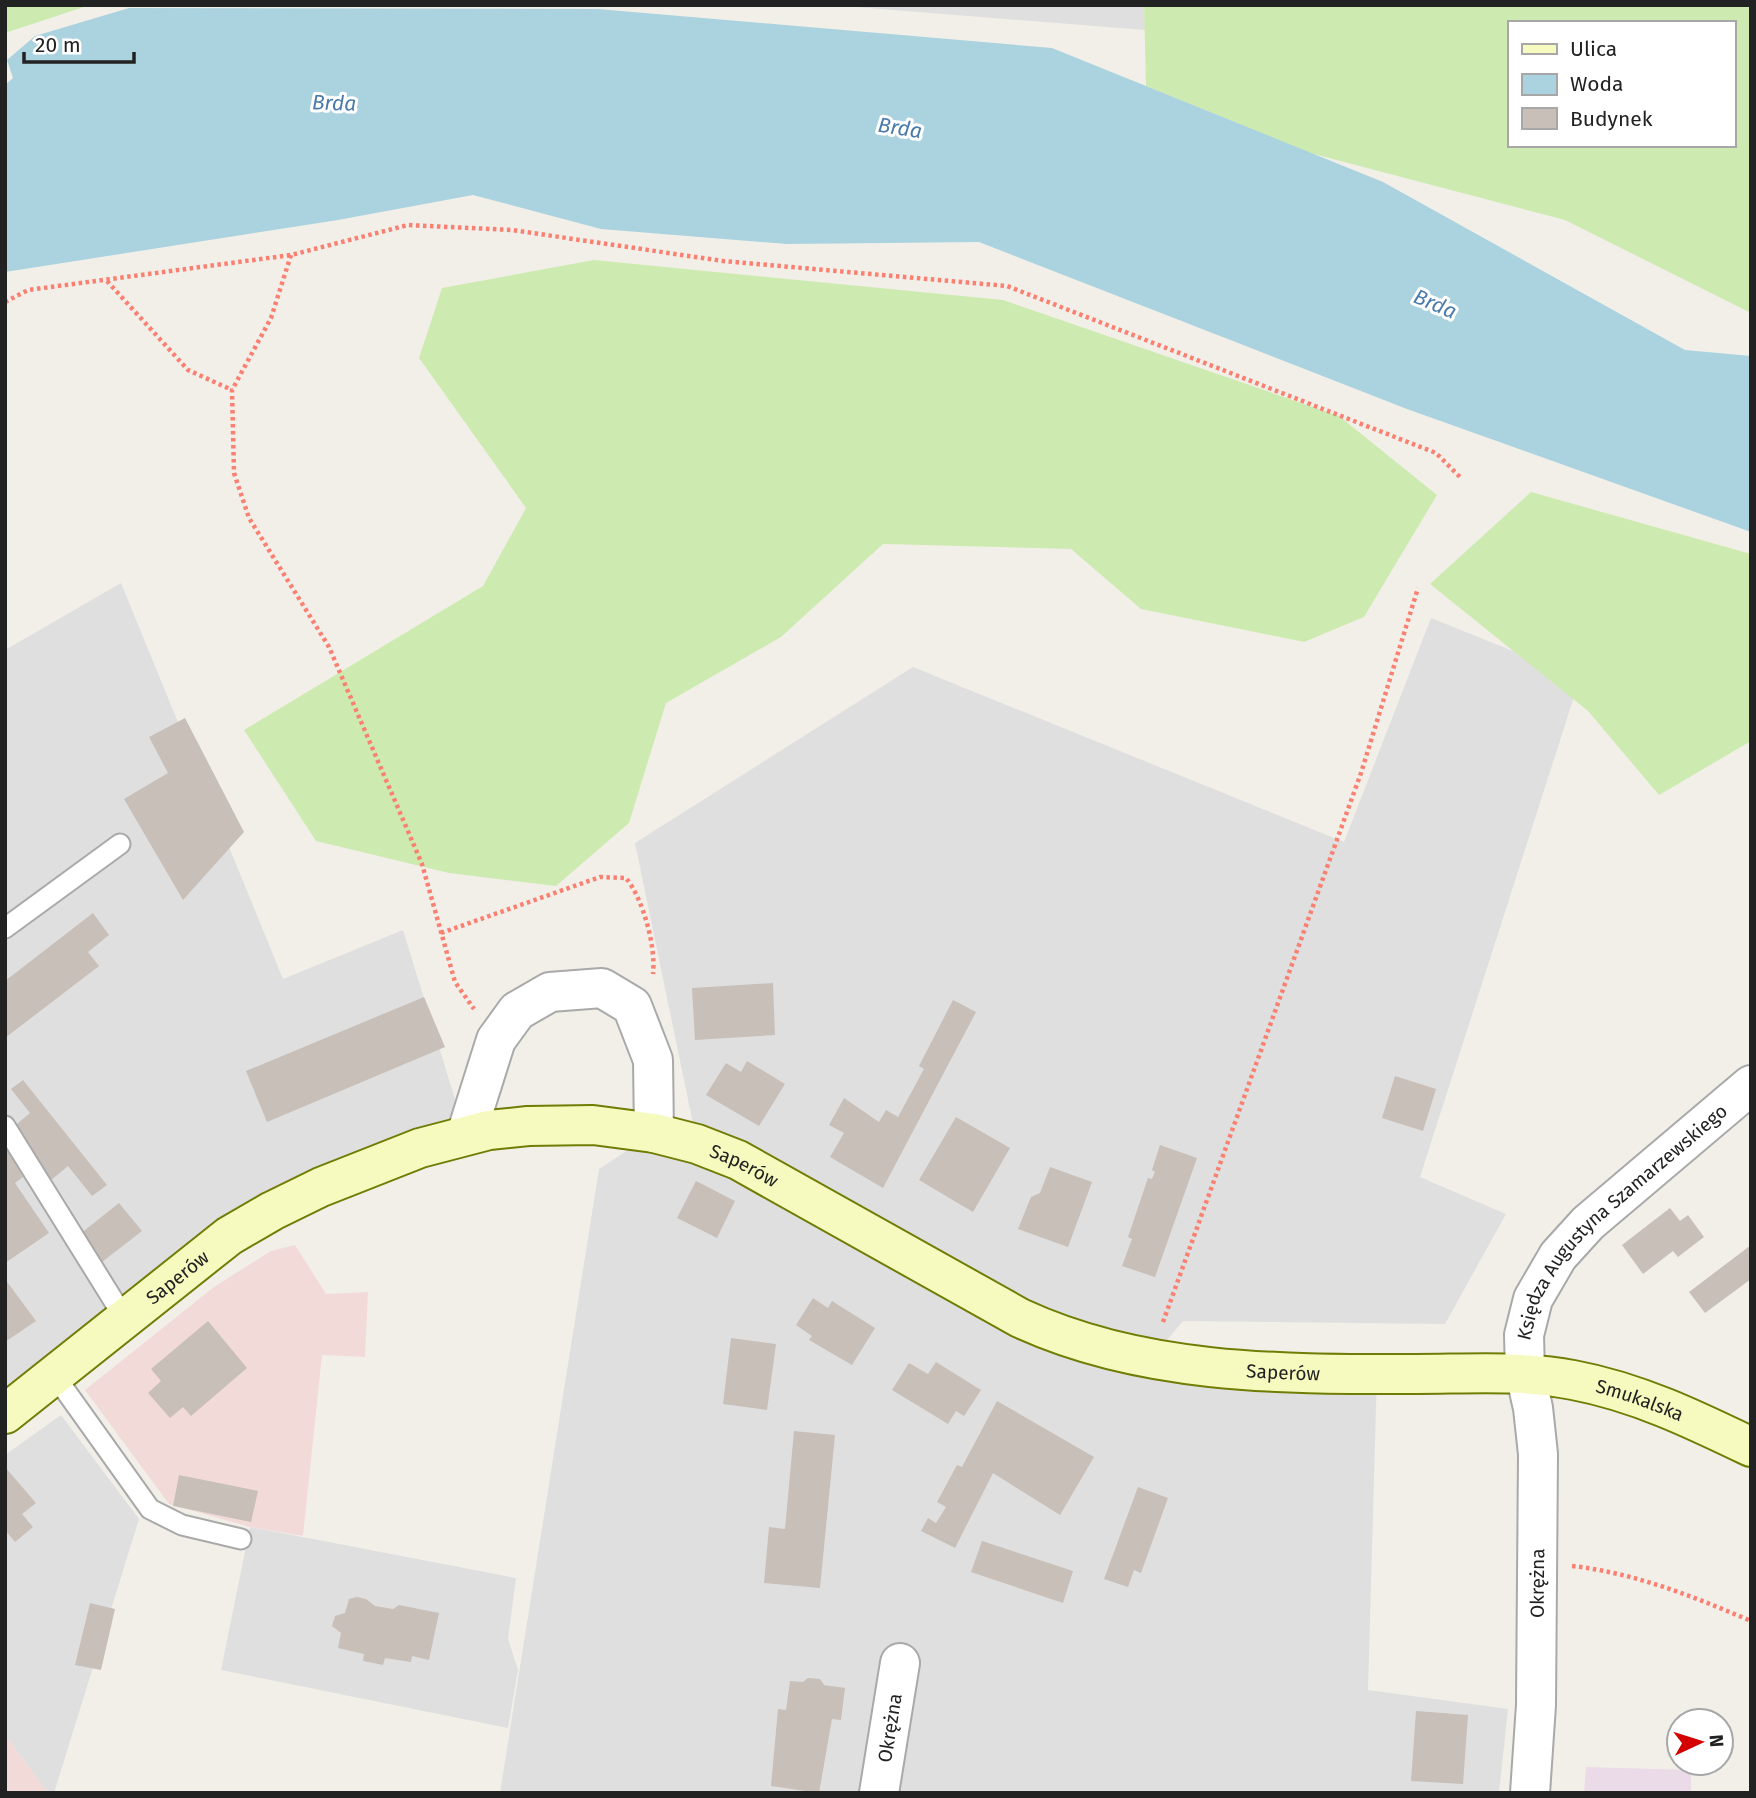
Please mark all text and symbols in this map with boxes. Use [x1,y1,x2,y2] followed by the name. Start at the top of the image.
[24,21,135,65] scale bar
[1508,21,1735,147] legend
[35,32,81,58] text: 20 m
[1570,36,1617,62] text: Ulica
[1570,71,1623,97] text: Woda
[311,89,357,117] water label: Brda
[1570,106,1653,132] text: Budynek
[876,112,924,144] water label: Brda
[1410,283,1460,325] water label: Brda
[1512,1099,1732,1342] street label: Księdza Augustyna Szamarzewskiego
[707,1139,783,1192] street label: Saperów
[141,1245,214,1309] street label: Saperów
[1246,1359,1321,1385] street label: Saperów
[1594,1374,1687,1426] street label: Smukalska
[1525,1548,1549,1618] street label: Okrężna
[873,1692,906,1764] street label: Okrężna
[1665,1707,1735,1777] north arrow
[1705,1734,1728,1748] text: N

